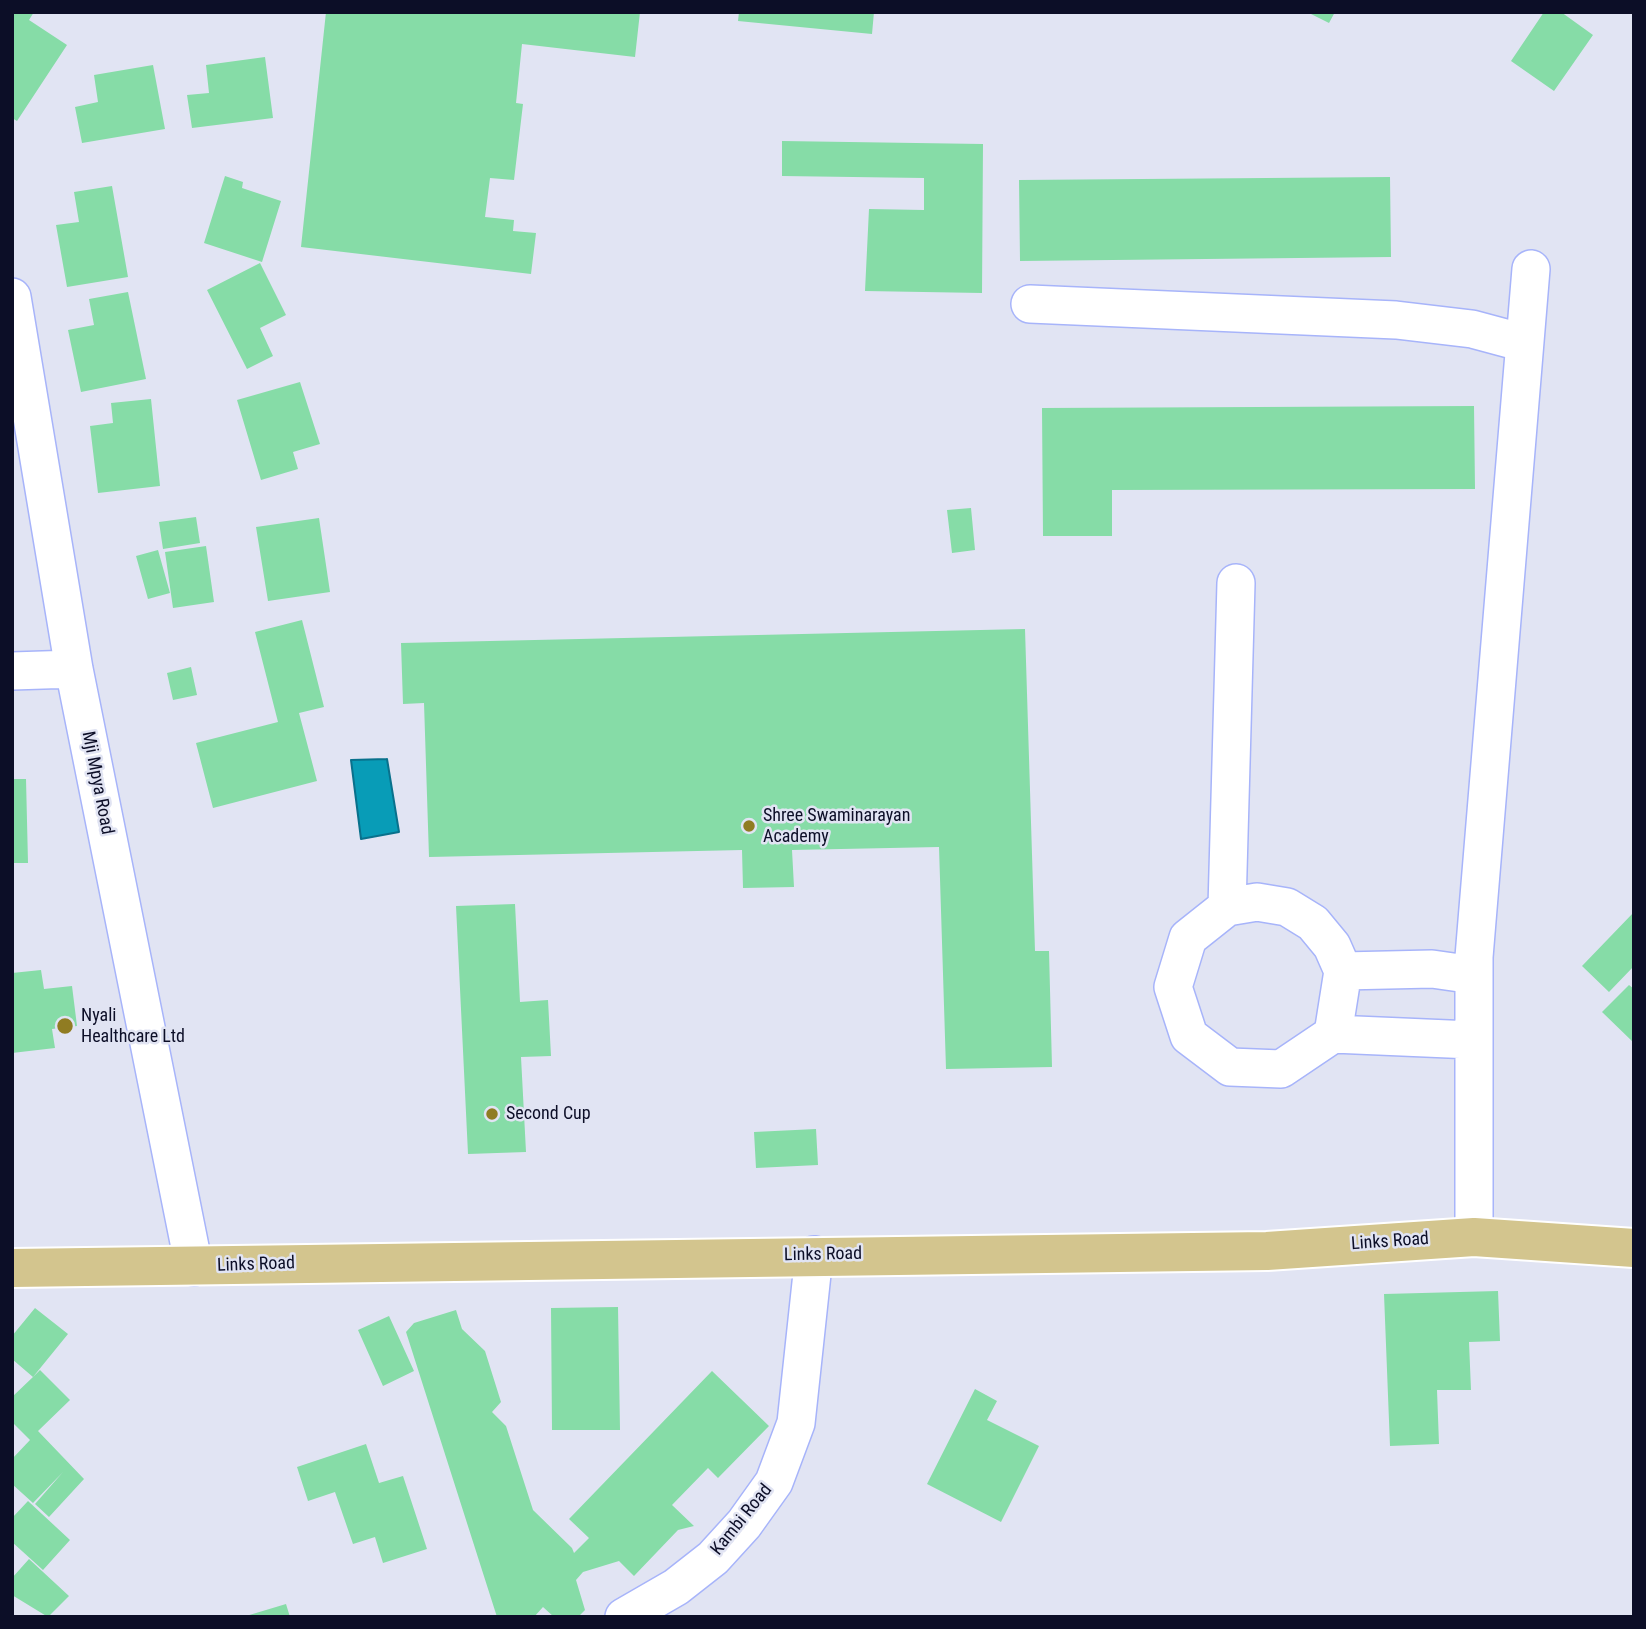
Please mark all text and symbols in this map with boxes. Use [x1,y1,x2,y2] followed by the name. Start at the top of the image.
[76,730,118,836] street label: Mji Mpya Road
[763,805,910,848] place label: Shree Swaminarayan Academy
[741,818,757,834] marker: Shree Swaminarayan Academy
[81,1005,185,1048] place label: Nyali Healthcare Ltd
[55,1016,75,1036] marker: Nyali Healthcare Ltd
[506,1103,591,1125] place label: Second Cup
[484,1106,500,1122] marker: Second Cup
[1350,1229,1430,1255] street label: Links Road
[784,1244,862,1266] street label: Links Road
[217,1253,295,1277] street label: Links Road
[707,1480,777,1560] street label: Kambi Road

